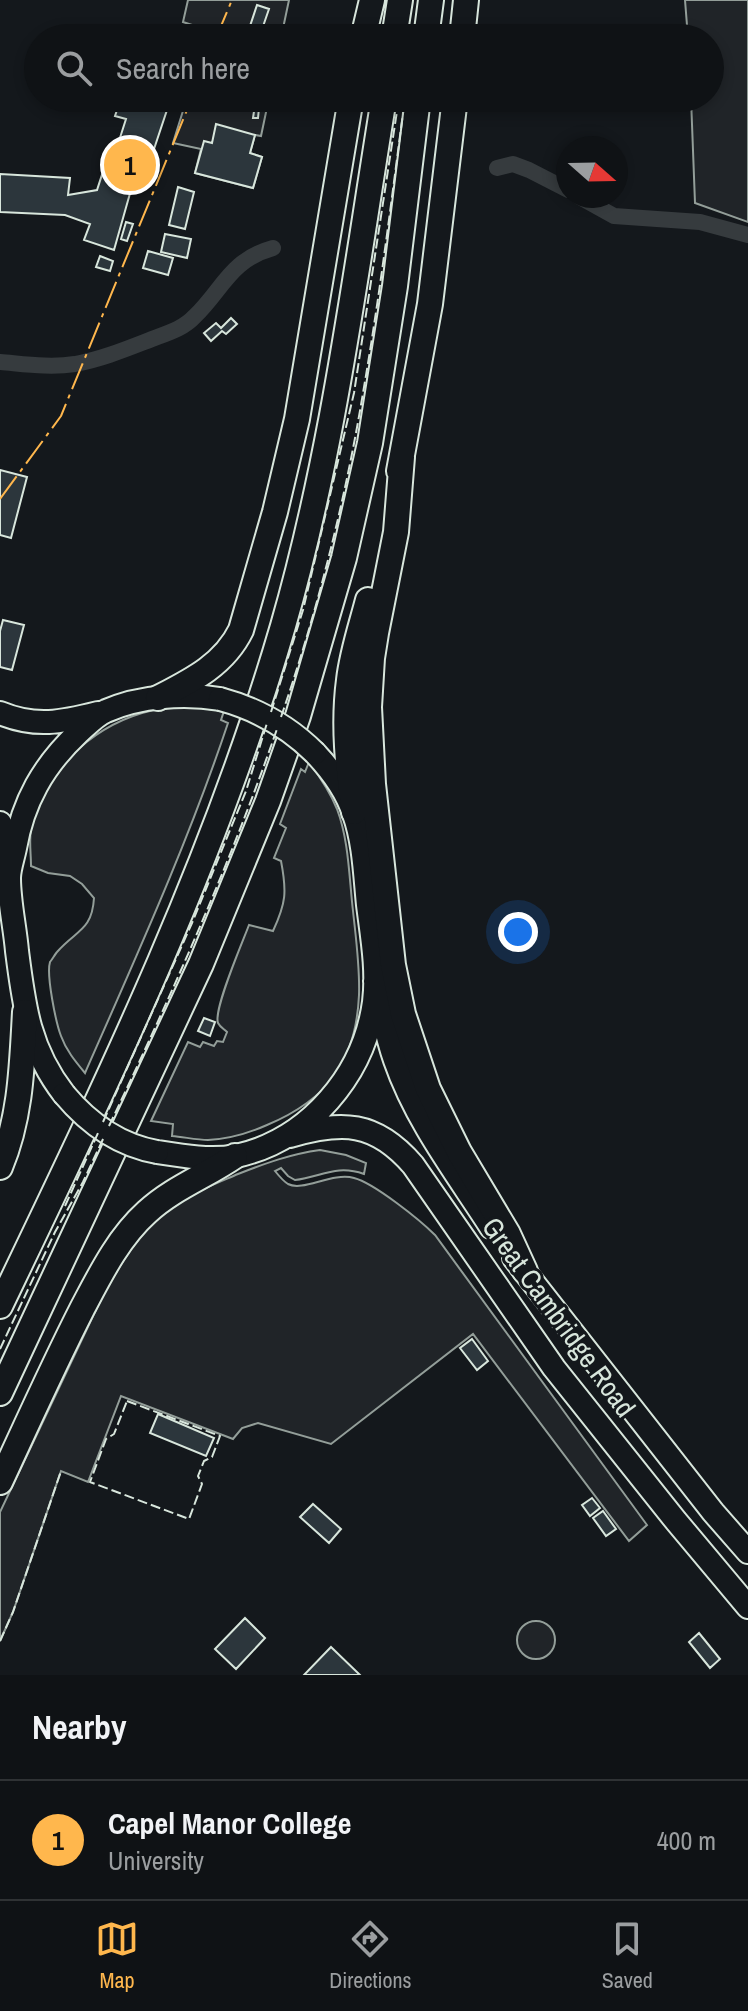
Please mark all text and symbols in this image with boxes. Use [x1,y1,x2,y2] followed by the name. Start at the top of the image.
[24,24,724,112] search box
[52,46,96,90] icon: search
[116,48,250,88] text: Search here
[104,135,156,195] pin: 1
[556,136,628,208] north arrow
[498,912,538,952] your location
[473,1209,645,1425] street label: Great Cambridge Road
[32,1704,127,1750] text: Nearby
[108,1803,351,1843] text: Capel Manor College
[52,1823,64,1858] text: 1
[657,1823,716,1858] text: 400 m
[108,1843,204,1878] text: University
[95,1917,139,1995] tab: Map
[329,1917,412,1995] tab: Directions
[602,1917,653,1995] tab: Saved

